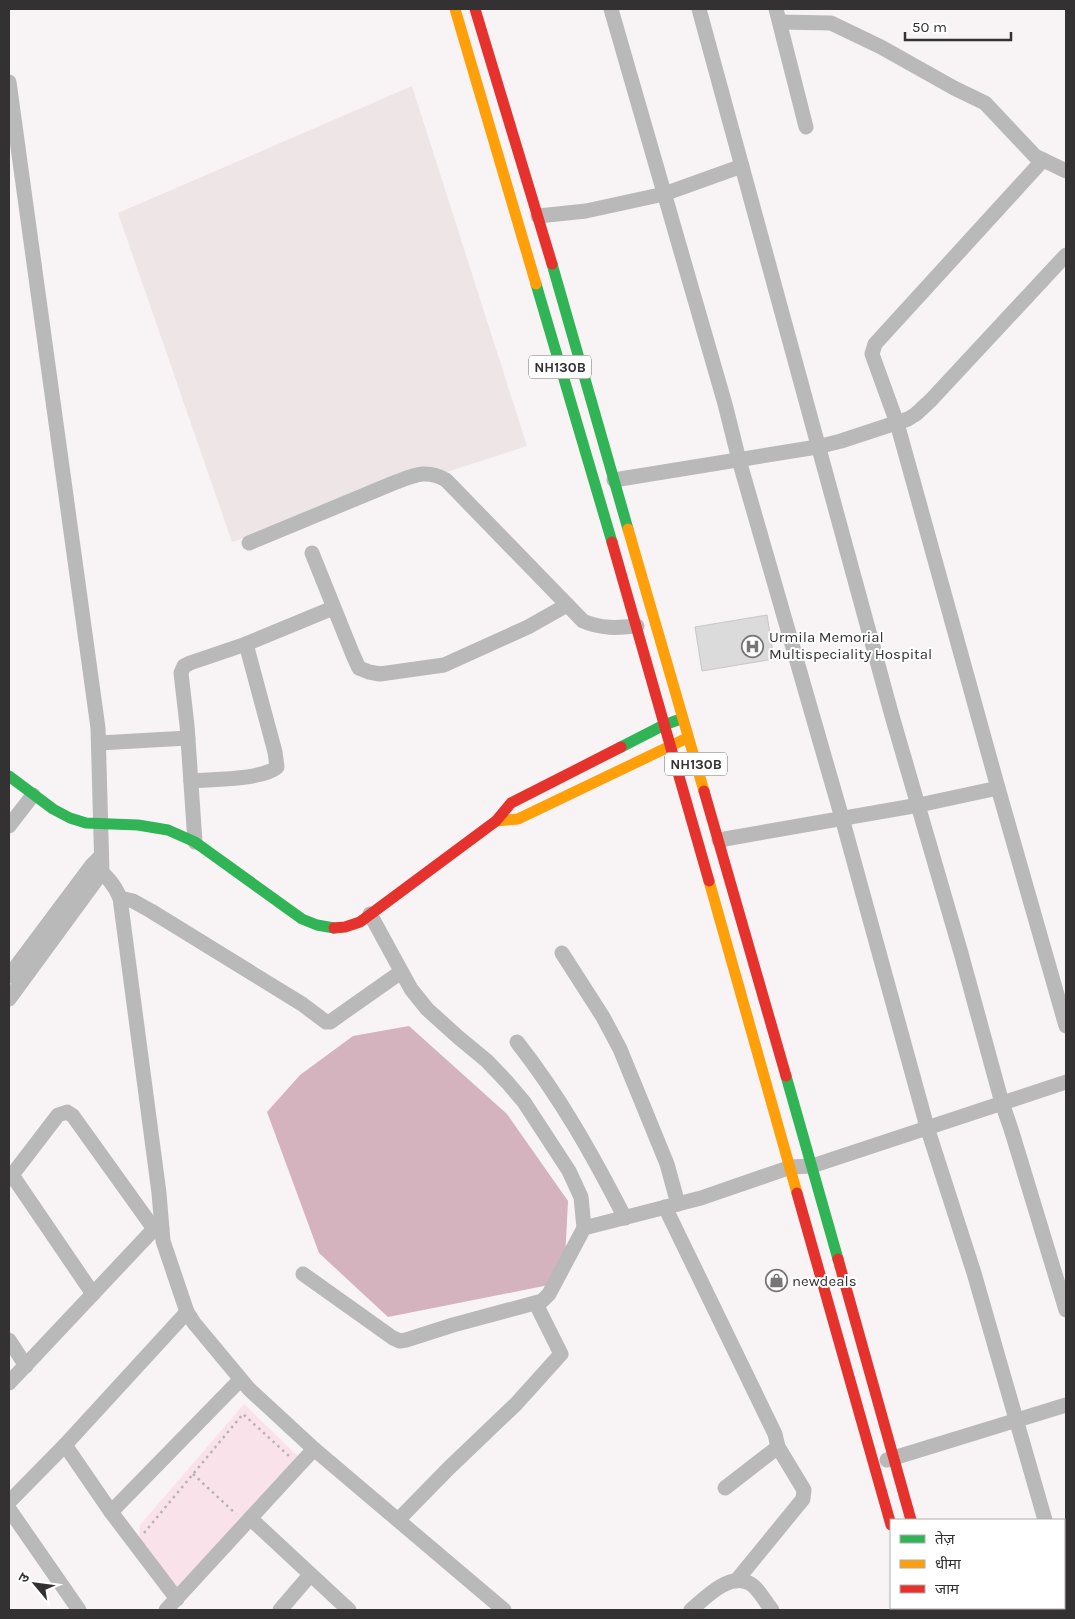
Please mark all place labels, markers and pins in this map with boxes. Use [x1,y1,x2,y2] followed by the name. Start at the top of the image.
[769,628,932,663] place label: Urmila Memorial Multispeciality Hospital
[741,634,765,658] hospital icon: Urmila Memorial Multispeciality Hospital
[764,1269,788,1293] shop icon: newdeals
[792,1272,857,1290] place label: newdeals

